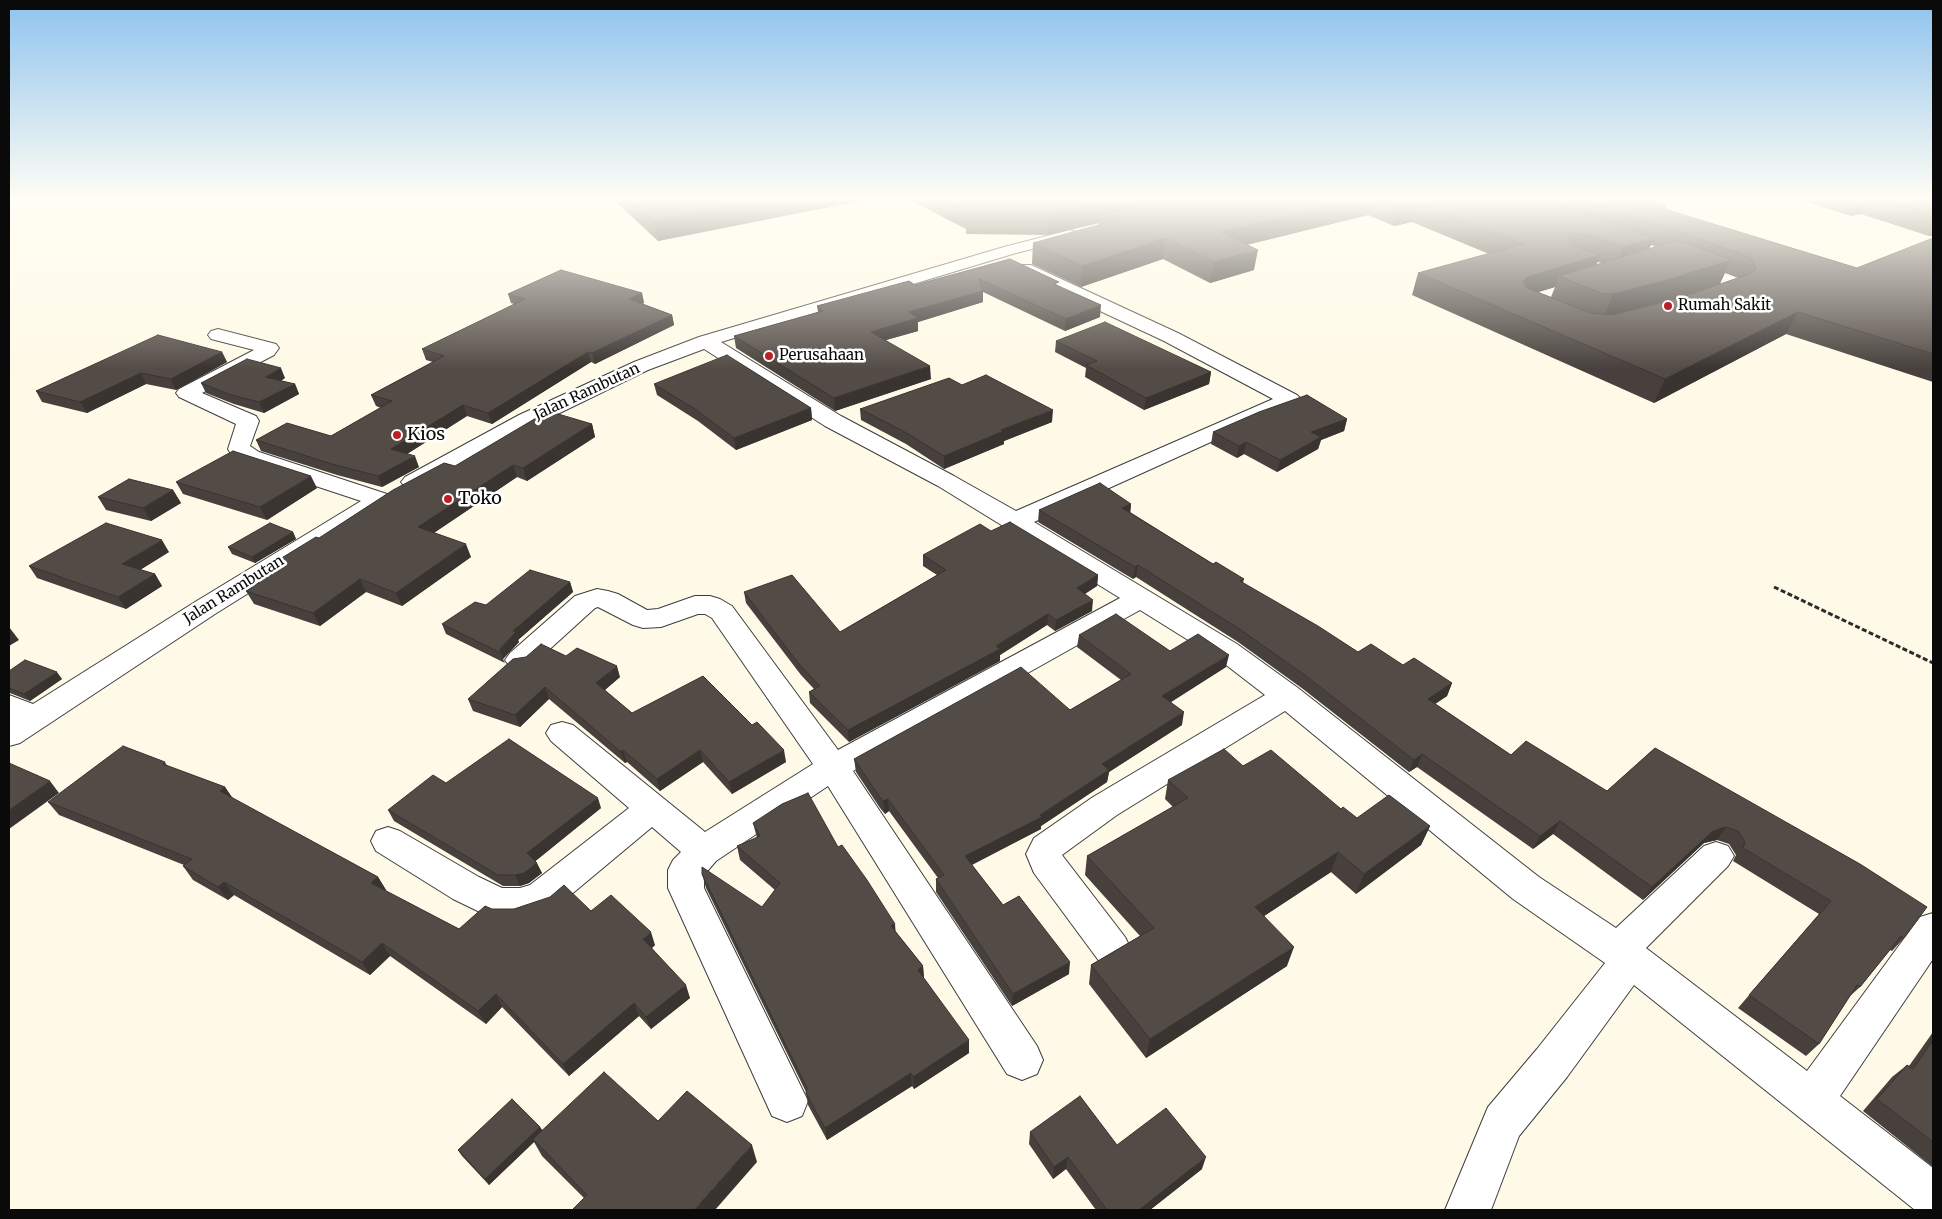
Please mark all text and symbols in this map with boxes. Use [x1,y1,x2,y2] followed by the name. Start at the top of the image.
[1678,297,1771,315] place label: Rumah Sakit
[1662,300,1674,312] marker: Rumah Sakit
[779,347,864,365] place label: Perusahaan
[763,350,775,362] marker: Perusahaan
[531,360,643,424] street label: Jalan Rambutan
[407,424,445,446] place label: Kios
[391,429,403,441] marker: Kios
[458,488,502,510] place label: Toko
[442,493,454,505] marker: Toko
[181,552,287,628] street label: Jalan Rambutan

